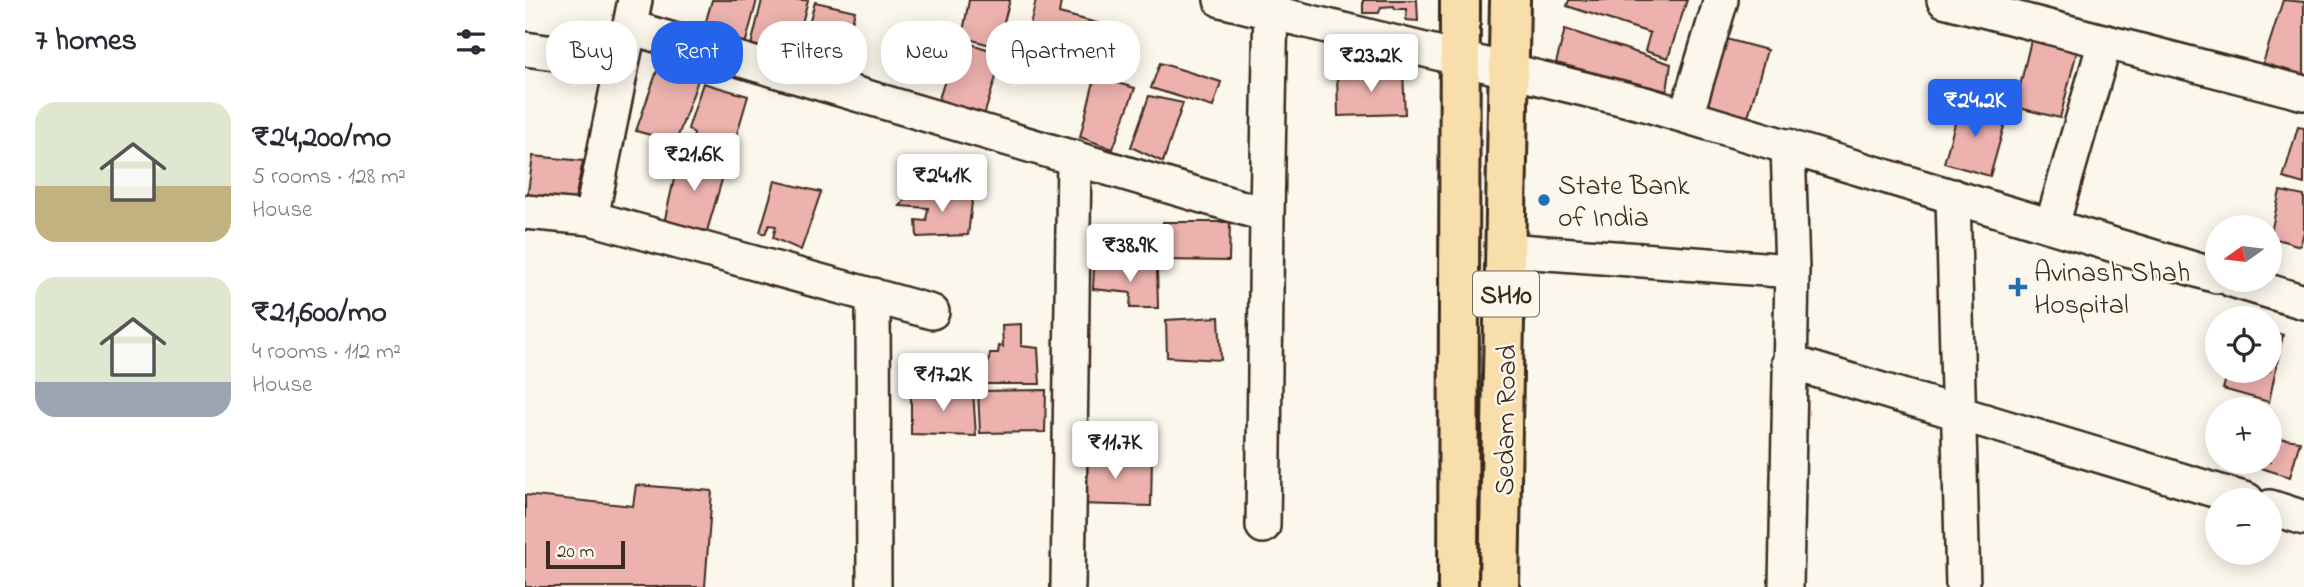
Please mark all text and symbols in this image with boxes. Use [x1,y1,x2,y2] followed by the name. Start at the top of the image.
[35,20,137,64] text: 7 homes
[546,21,637,84] chip: Buy
[651,21,743,84] chip: Rent
[757,21,867,84] chip: Filters
[881,21,972,84] chip: New
[986,21,1140,84] chip: Apartment
[452,23,490,61] icon: filters
[1314,34,1428,94] pin: ₹23.2K
[1340,40,1402,73] text: ₹23.2K
[1918,80,2032,139] pin: ₹24.2K
[1944,85,2006,118] text: ₹24.2K
[252,117,391,161] text: ₹24,200/mo
[91,130,175,214] icon: home
[637,134,751,193] pin: ₹21.6K
[665,139,723,172] text: ₹21.6K
[885,154,999,214] pin: ₹24.1K
[913,160,971,193] text: ₹24.1K
[252,161,406,194] text: 5 rooms · 128 m²
[1558,167,1690,240] place label: State Bank of India
[1536,192,1552,208] marker: State Bank of India
[252,194,312,227] text: House
[2205,215,2282,292] north arrow
[2205,215,2282,565] map controls
[1073,224,1187,284] pin: ₹38.9K
[1103,230,1157,263] text: ₹38.9K
[2034,254,2190,327] place label: Avinash Shah Hospital
[1473,272,1539,316] road number: SH10
[2008,277,2028,297] marker: Avinash Shah Hospital
[252,292,387,336] text: ₹21,600/mo
[91,305,175,389] icon: home
[2205,306,2282,383] button: locate
[252,336,401,369] text: 4 rooms · 112 m²
[1486,344,1529,496] street label: Sedam Road
[886,354,1000,413] pin: ₹17.2K
[914,359,972,392] text: ₹17.2K
[252,369,312,402] text: House
[2205,397,2282,474] button: +
[1058,421,1172,481] pin: ₹11.7K
[1088,427,1142,460] text: ₹11.7K
[2205,488,2282,565] button: −
[546,538,625,570] scale bar
[557,539,594,566] text: 20 m

